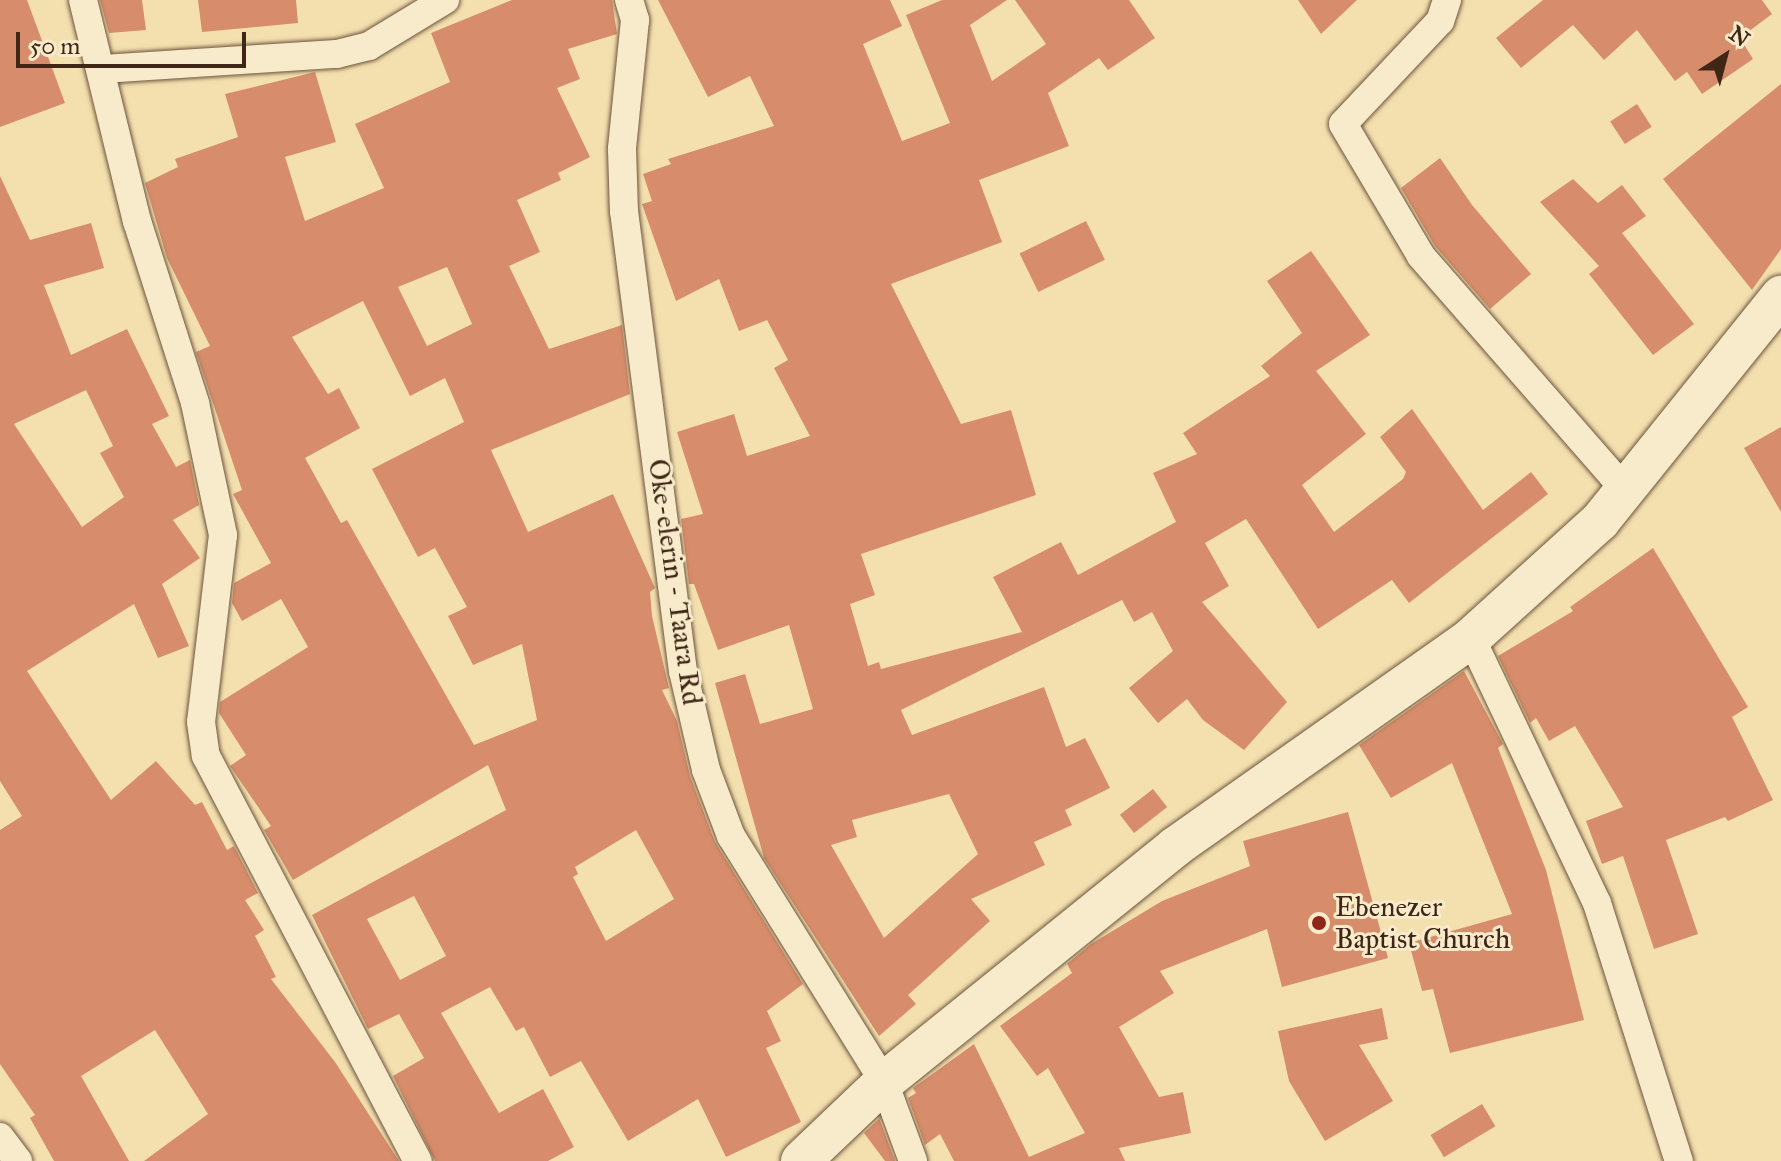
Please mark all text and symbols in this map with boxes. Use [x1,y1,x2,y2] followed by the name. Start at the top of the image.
[20,16,250,66] scale bar
[1685,16,1765,96] north arrow
[1724,20,1755,53] text: N
[30,31,80,61] text: 50 m
[641,457,709,707] street label: Oke-elerin - Taara Rd
[1335,890,1510,956] place label: Ebenezer Baptist Church
[1310,914,1328,932] marker: Ebenezer Baptist Church

